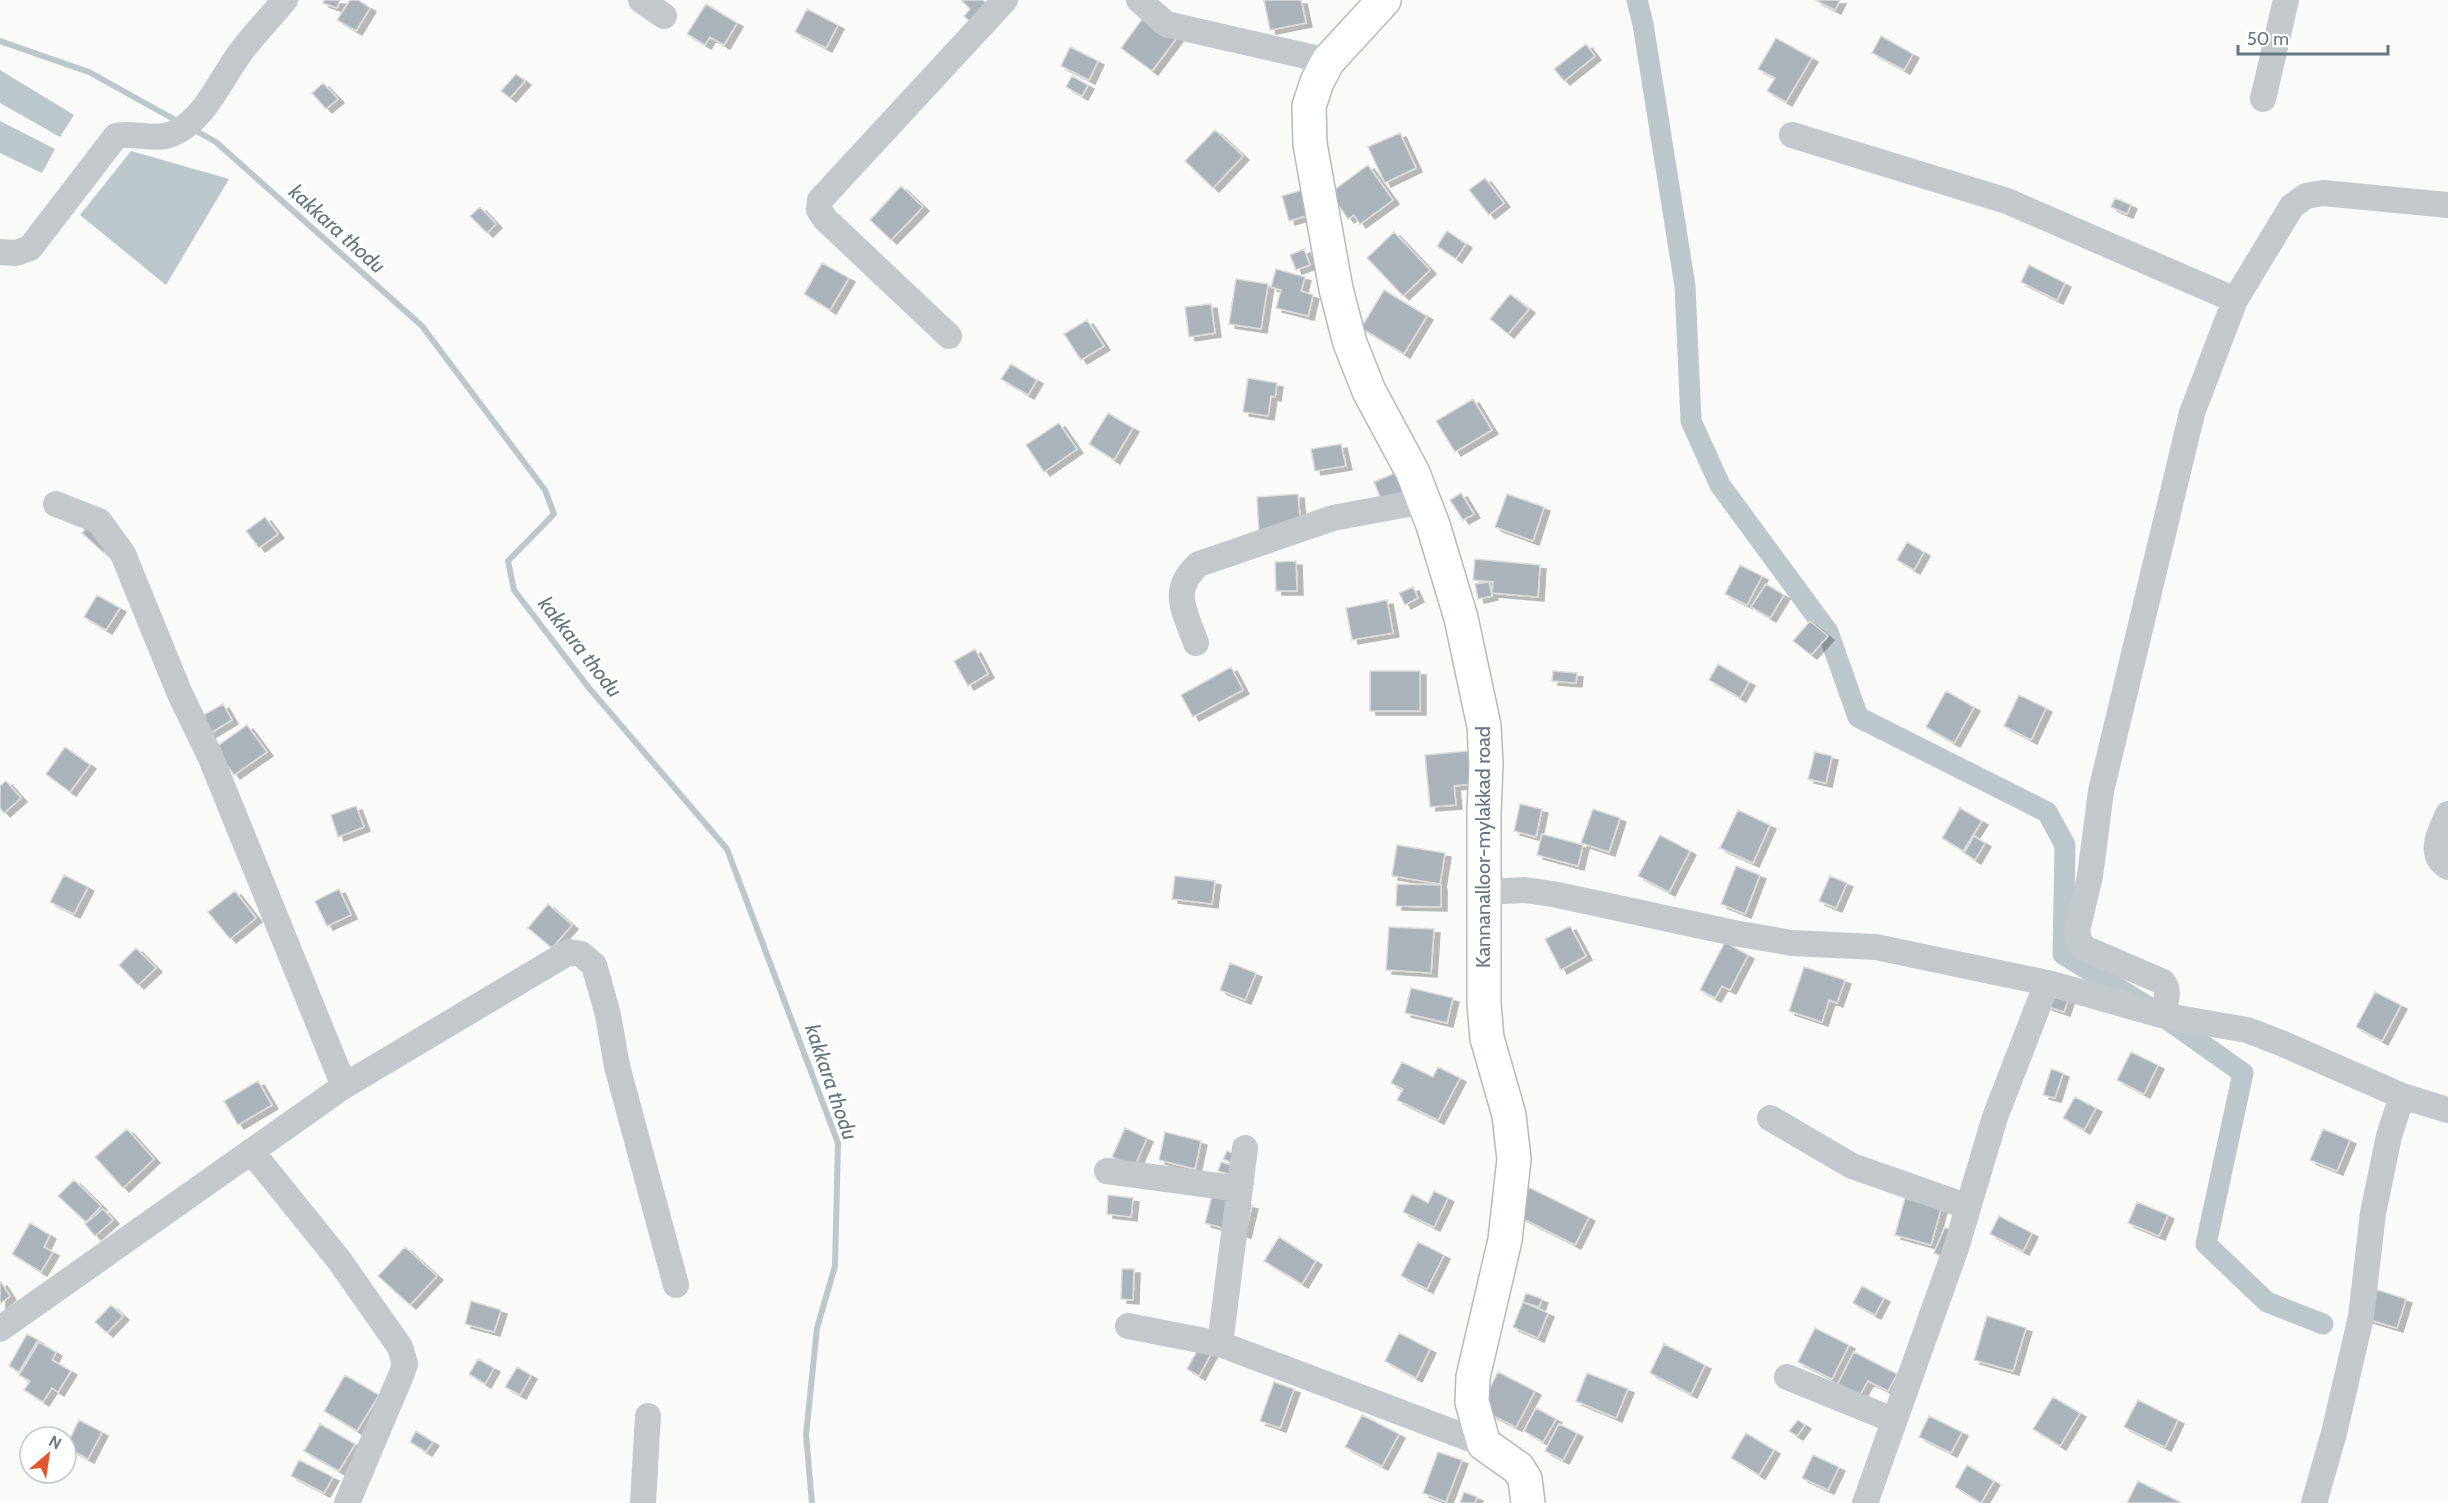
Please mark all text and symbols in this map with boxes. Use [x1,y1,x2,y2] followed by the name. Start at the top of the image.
[2238,18,2388,56] scale bar
[2247,28,2289,50] text: 50 m
[284,179,391,278] water label: kakkara thodu
[533,591,627,702] water label: kakkara thodu
[1471,726,1495,968] street label: Kannanalloor-mylakkad road
[800,1021,863,1143] water label: kakkara thodu
[18,1425,78,1485] north arrow
[45,1431,65,1453] text: N

